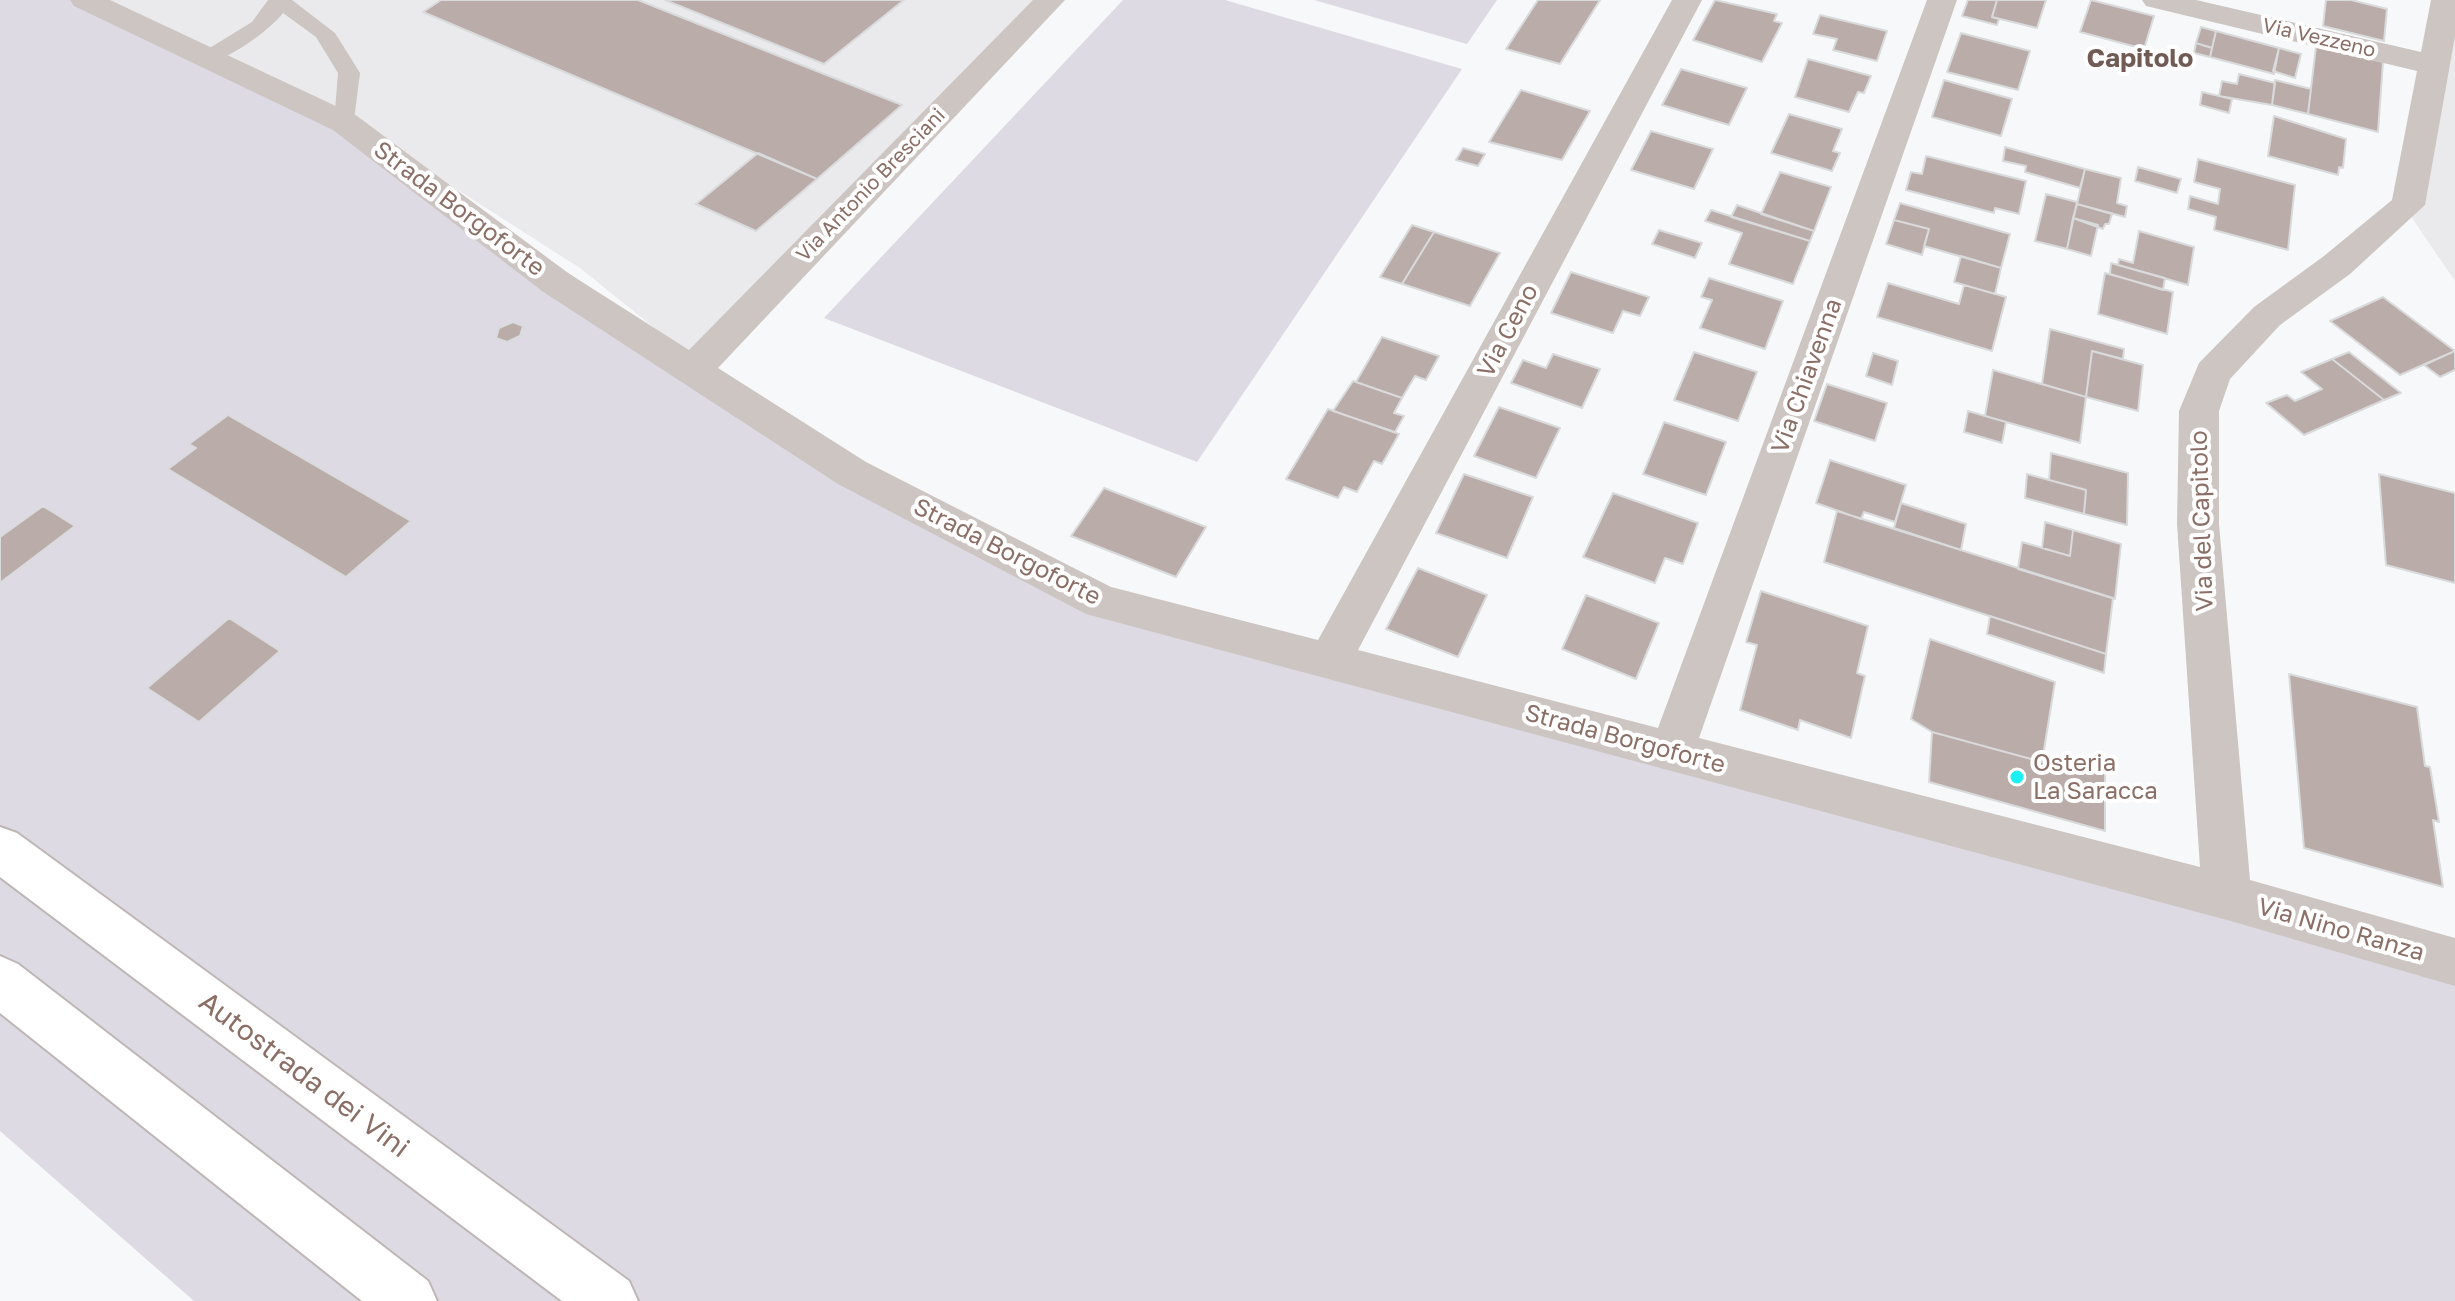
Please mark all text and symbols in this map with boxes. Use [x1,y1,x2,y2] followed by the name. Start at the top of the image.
[2260,13,2378,63] street label: Via Vezzeno
[2087,43,2193,75] district label: Capitolo
[792,103,950,267] street label: Via Antonio Bresciani
[368,135,550,283] street label: Strada Borgoforte
[1471,279,1545,383] street label: Via Ceno
[1766,295,1848,457] street label: Via Chiavenna
[2184,430,2220,612] street label: Via del Capitolo
[909,492,1105,612] street label: Strada Borgoforte
[1522,698,1728,780] street label: Strada Borgoforte
[2033,749,2158,805] place label: Osteria La Saracca
[2008,768,2026,786] marker: Osteria La Saracca
[2254,892,2428,968] street label: Via Nino Ranza
[192,985,416,1165] street label: Autostrada dei Vini

